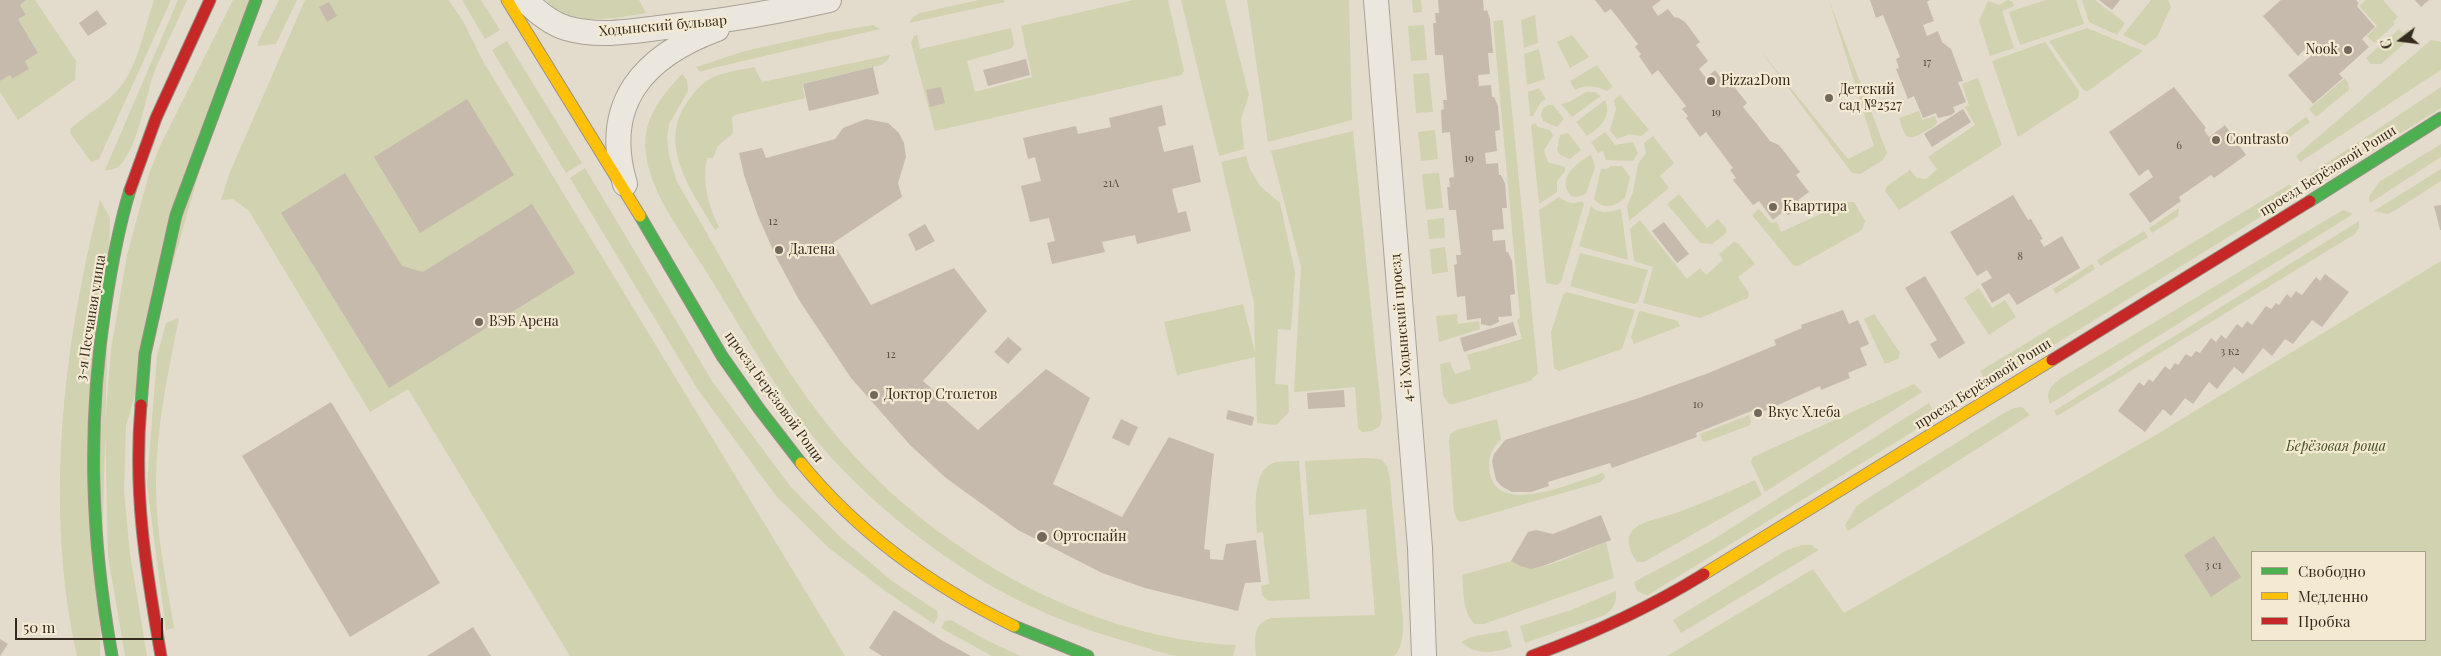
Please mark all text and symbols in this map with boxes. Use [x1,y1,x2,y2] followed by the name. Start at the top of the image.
[598,12,728,40] street label: Ходынский бульвар
[2376,15,2426,65] north arrow
[2376,37,2396,51] text: С
[2305,42,2338,58] place label: Nook
[2342,44,2354,56] marker: Nook
[1923,56,1931,70] house number: 17
[1721,73,1791,89] place label: Pizza2Dom
[1705,75,1717,87] marker: Pizza2Dom
[1839,82,1902,114] place label: Детский сад №2527
[1823,92,1835,104] marker: Детский сад №2527
[1711,106,1721,120] house number: 19
[2257,122,2399,220] street label: проезд Берёзовой Рощи
[2226,132,2289,148] place label: Contrasto
[2210,134,2222,146] marker: Contrasto
[2176,139,2182,153] house number: 6
[1464,152,1474,166] house number: 19
[1103,177,1119,191] house number: 21А
[1783,199,1847,215] place label: Квартира
[1767,201,1779,213] marker: Квартира
[768,215,778,229] house number: 12
[789,242,835,258] place label: Далена
[773,244,785,256] marker: Далена
[2017,250,2023,264] house number: 8
[1387,253,1417,403] street label: 4-й Ходынский проезд
[73,254,109,382] street label: 3-я Песчаная улица
[489,314,559,330] place label: ВЭБ Арена
[473,316,485,328] marker: ВЭБ Арена
[721,328,827,466] street label: проезд Берёзовой Рощи
[1912,335,2054,433] street label: проезд Берёзовой Рощи
[2220,345,2240,359] house number: 3 к2
[886,348,896,362] house number: 12
[884,387,997,403] place label: Доктор Столетов
[868,389,880,401] marker: Доктор Столетов
[1693,398,1703,412] house number: 10
[1768,405,1841,421] place label: Вкус Хлеба
[1752,407,1764,419] marker: Вкус Хлеба
[2286,439,2386,455] park label: Берёзовая роща
[1053,529,1127,545] place label: Ортоспайн
[1035,530,1049,544] marker: Ортоспайн
[2251,551,2426,641] legend
[2204,559,2222,573] house number: 3 с1
[2298,561,2366,581] text: Свободно
[2298,586,2368,606] text: Медленно
[18,608,165,640] scale bar
[2298,611,2351,631] text: Пробка
[23,617,55,637] text: 50 m

